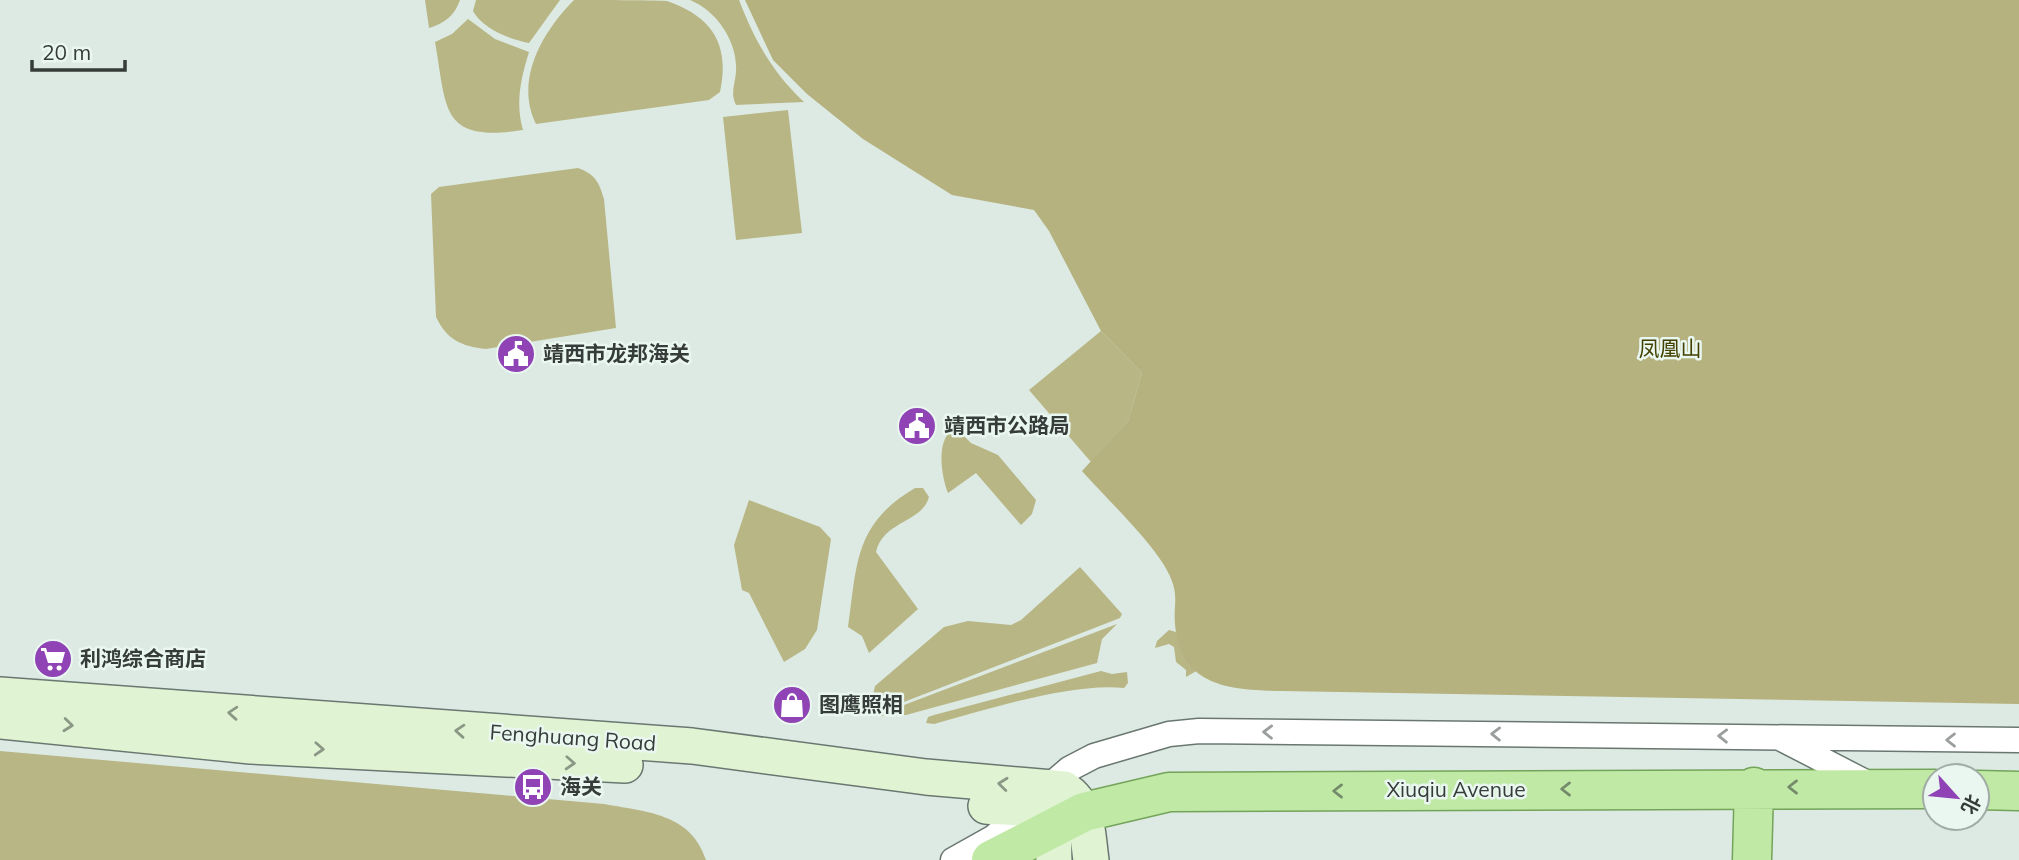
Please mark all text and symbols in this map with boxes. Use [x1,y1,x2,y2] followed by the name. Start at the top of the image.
[32,28,124,72] scale bar
[42,39,91,65] text: 20 m
[495,333,537,375] public building icon: 靖西市龙邦海关
[1639,335,1702,361] park label: 凤凰山
[543,340,690,366] place label: 靖西市龙邦海关
[896,405,938,447] public building icon: 靖西市公路局
[944,412,1070,438] place label: 靖西市公路局
[32,638,74,680] supermarket icon: 利鸿综合商店
[80,645,206,671] place label: 利鸿综合商店
[771,684,813,726] shop icon: 图鹰照相
[819,691,903,717] place label: 图鹰照相
[227,706,238,721] one-way arrow
[62,718,74,733] one-way arrow
[489,718,657,756] street label: Fenghuang Road
[454,723,465,738] one-way arrow
[1263,724,1274,739] one-way arrow
[1490,726,1501,742] one-way arrow
[1718,728,1728,744] one-way arrow
[1945,732,1956,748] one-way arrow
[314,742,325,757] one-way arrow
[565,755,576,770] one-way arrow
[1921,762,1991,832] north arrow
[512,766,554,808] bus stop icon: 海关
[560,773,602,799] place label: 海关
[1386,776,1526,802] street label: Xiuqiu Avenue
[997,777,1009,792] one-way arrow
[1788,779,1798,795] one-way arrow
[1560,781,1571,797] one-way arrow
[1333,783,1343,799] one-way arrow
[1956,791,1986,819] text: 北

